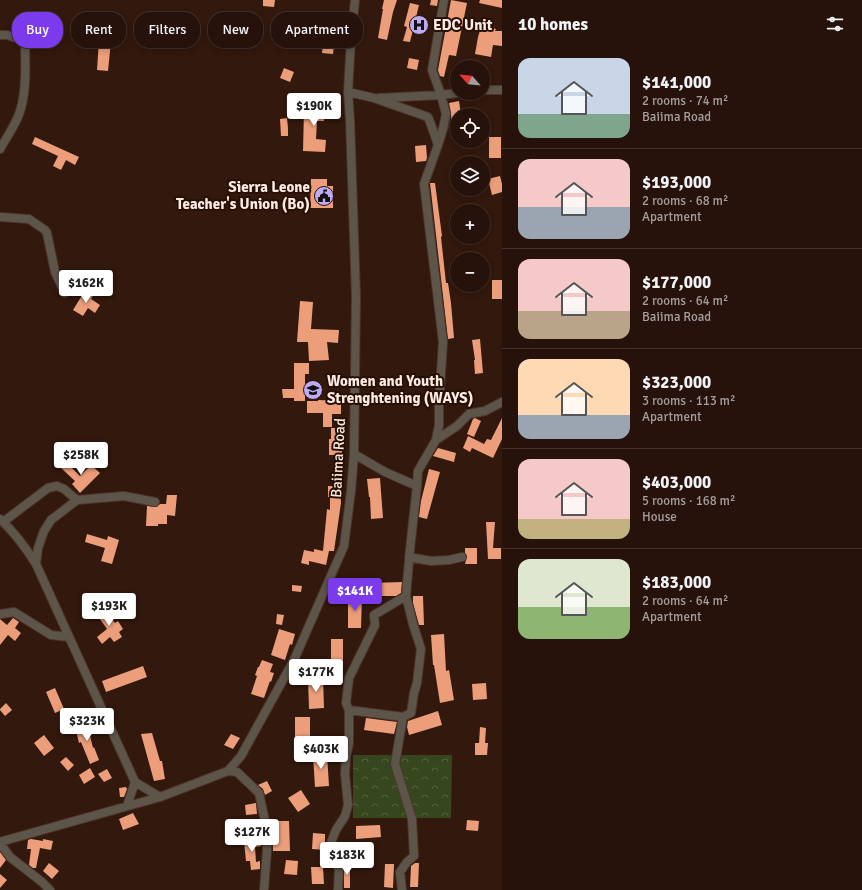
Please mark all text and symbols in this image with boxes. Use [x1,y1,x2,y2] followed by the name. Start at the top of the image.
[12,12,63,48] chip: Buy
[71,12,126,48] chip: Rent
[134,12,200,48] chip: Filters
[208,12,263,48] chip: New
[271,12,363,48] chip: Apartment
[824,13,846,35] icon: filters
[408,14,430,36] hospital icon: EDC Unit
[518,14,588,35] text: 10 homes
[433,16,493,34] place label: EDC Unit
[450,60,490,100] north arrow
[450,60,490,292] map controls
[642,72,711,93] text: $141,000
[550,74,598,122] icon: home
[286,93,342,127] pin: $190K
[642,93,728,109] text: 2 rooms · 74 m²
[296,98,332,114] text: $190K
[450,108,490,148] button: locate
[642,109,711,125] text: Baiima Road
[450,156,490,196] button: layers
[642,172,711,193] text: $193,000
[550,175,598,223] icon: home
[176,178,310,213] place label: Sierra Leone Teacher's Union (Bo)
[313,185,335,207] public building icon: Sierra Leone Teacher's Union (Bo)
[642,193,728,209] text: 2 rooms · 68 m²
[450,204,490,244] button: +
[642,209,702,225] text: Apartment
[450,252,490,292] button: −
[58,270,114,304] pin: $162K
[642,272,711,293] text: $177,000
[68,275,104,291] text: $162K
[550,275,598,323] icon: home
[642,293,728,309] text: 2 rooms · 64 m²
[642,309,711,325] text: Baiima Road
[327,372,473,407] place label: Women and Youth Strenghtening (WAYS)
[642,372,711,393] text: $323,000
[550,375,598,423] icon: home
[302,379,324,401] school or university icon: Women and Youth Strenghtening (WAYS)
[642,393,735,409] text: 3 rooms · 113 m²
[642,409,702,425] text: Apartment
[327,418,349,498] street label: Baiima Road
[53,442,109,476] pin: $258K
[63,447,99,463] text: $258K
[642,472,711,493] text: $403,000
[550,475,598,523] icon: home
[642,493,735,509] text: 5 rooms · 168 m²
[642,509,677,525] text: House
[642,572,711,593] text: $183,000
[550,575,598,623] icon: home
[327,578,383,612] pin: $141K
[337,583,373,599] text: $141K
[81,593,137,627] pin: $193K
[642,593,728,609] text: 2 rooms · 64 m²
[91,598,127,614] text: $193K
[642,609,702,625] text: Apartment
[288,659,344,693] pin: $177K
[298,664,334,680] text: $177K
[59,708,115,742] pin: $323K
[69,713,105,729] text: $323K
[293,736,349,770] pin: $403K
[303,741,339,757] text: $403K
[224,819,280,853] pin: $127K
[234,824,270,840] text: $127K
[319,842,375,876] pin: $183K
[329,847,365,863] text: $183K

